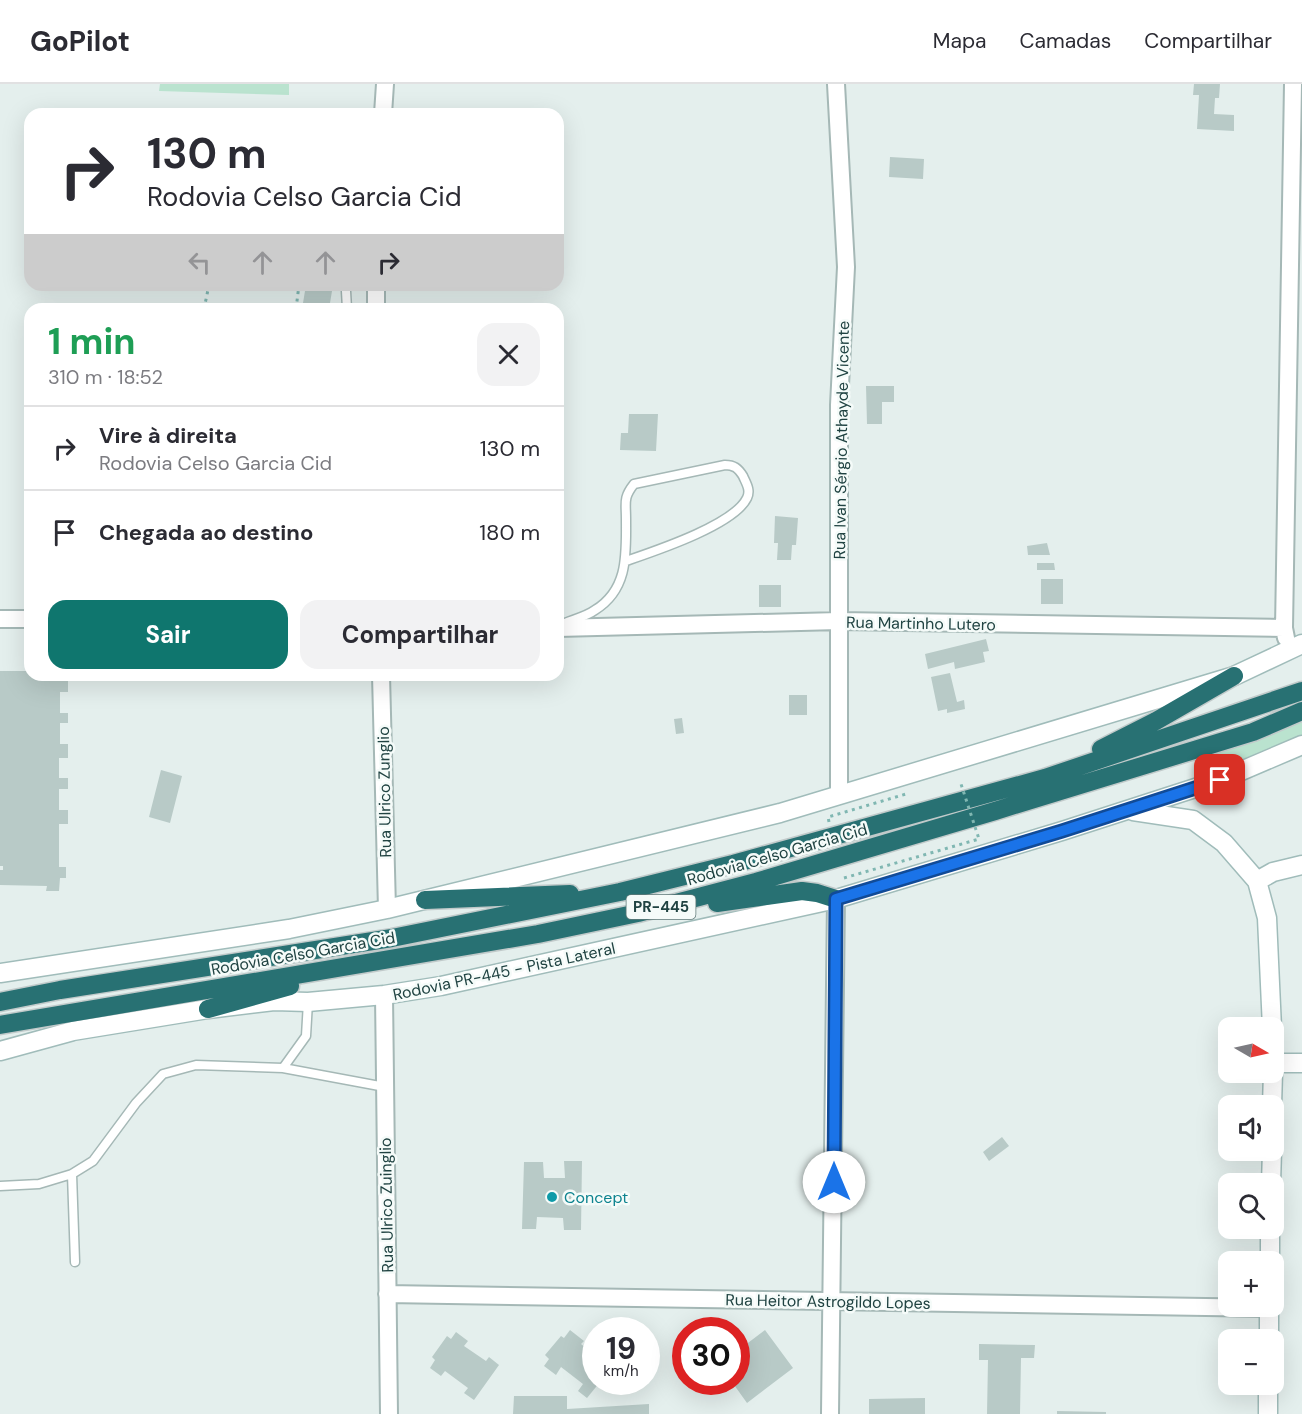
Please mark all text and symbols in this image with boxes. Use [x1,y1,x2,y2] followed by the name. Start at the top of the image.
[30,23,130,60] text: GoPilot
[933,27,986,55] text: Mapa
[1019,27,1111,55] text: Camadas
[1144,27,1272,55] text: Compartilhar
[147,126,267,181] text: 130 m
[48,132,126,210] icon: right
[147,179,462,214] text: Rodovia Celso Garcia Cid
[183,246,216,279] icon: left
[246,246,279,279] icon: ahead
[309,246,342,279] icon: ahead
[372,246,405,279] icon: right
[48,318,136,365] text: 1 min
[829,320,854,560] street label: Rua Ivan Sérgio Athayde Vicente
[477,323,540,386] button: close
[48,364,163,390] text: 310 m · 18:52
[99,421,237,450] text: Vire à direita
[48,432,81,465] icon: right
[480,434,540,463] text: 130 m
[99,450,332,476] text: Rodovia Celso Garcia Cid
[48,516,81,549] icon: arrive
[99,518,313,547] text: Chegada ao destino
[479,518,540,547] text: 180 m
[48,600,288,669] button: Sair
[300,600,540,669] button: Compartilhar
[846,612,996,635] street label: Rua Martinho Lutero
[373,726,396,858] street label: Rua Ulrico Zunglio
[1194,754,1245,805] pin
[1203,763,1236,796] icon: arrive
[685,819,870,890] street label: Rodovia Celso Garcia Cid
[626,895,696,919] road number: PR-445
[209,927,397,980] street label: Rodovia Celso Garcia Cid
[391,938,617,1005] street label: Rodovia PR-445 - Pista Lateral
[1218,1017,1284,1083] north arrow
[1218,1017,1284,1395] map controls
[1218,1095,1284,1161] button: sound
[375,1137,398,1273] street label: Rua Ulrico Zuinglio
[802,1150,866,1214] position arrow
[1218,1173,1284,1239] button: search
[564,1187,628,1208] place label: Concept
[545,1190,559,1204] marker: Concept
[1218,1251,1284,1317] button: +
[725,1289,931,1314] street label: Rua Heitor Astrogildo Lopes
[672,1317,750,1395] speed limit sign: 30
[606,1329,636,1368] text: 19
[1218,1329,1284,1395] button: −
[603,1361,639,1381] text: km/h

